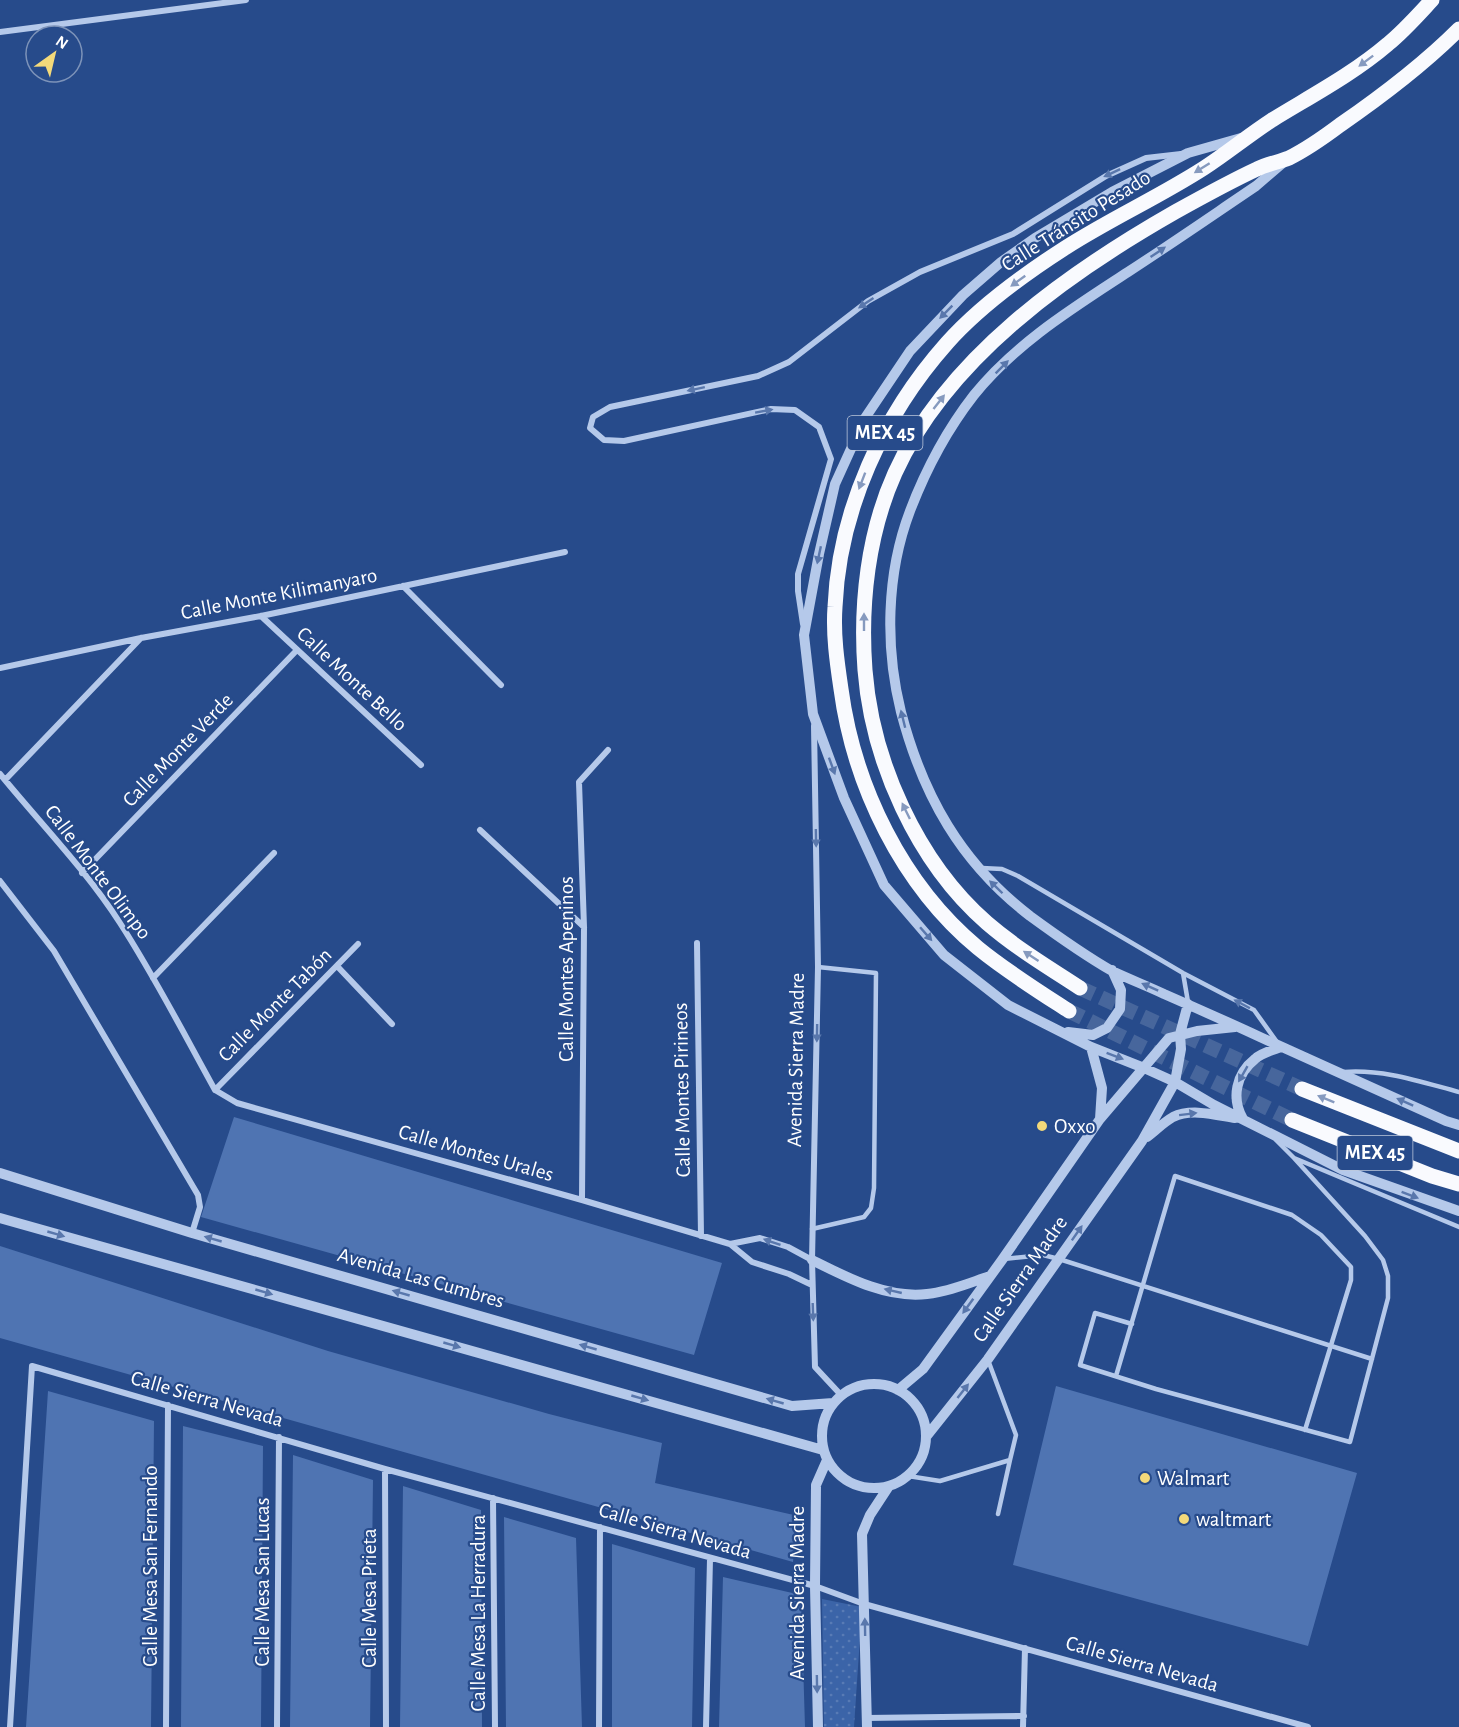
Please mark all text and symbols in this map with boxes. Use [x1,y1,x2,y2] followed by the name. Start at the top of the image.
[24,24,84,84] north arrow
[53,33,71,52] text: N
[1358,55,1373,67] one-way arrow
[1195,162,1211,174] one-way arrow
[998,167,1154,275] street label: Calle Tránsito Pesado
[1104,169,1121,178] one-way arrow
[1150,246,1167,257] one-way arrow
[1011,275,1027,287] one-way arrow
[858,297,874,308] one-way arrow
[939,304,953,319] one-way arrow
[994,360,1008,374] one-way arrow
[686,385,705,394] one-way arrow
[933,395,945,410] one-way arrow
[754,406,773,415] one-way arrow
[848,416,922,450] road number: MEX 45
[857,473,867,491] one-way arrow
[814,546,823,565] one-way arrow
[179,565,379,623] street label: Calle Monte Kilimanyaro
[859,613,868,632] one-way arrow
[293,623,411,735] street label: Calle Monte Bello
[119,689,237,811] street label: Calle Monte Verde
[897,710,907,728] one-way arrow
[827,757,837,775] one-way arrow
[41,801,155,943] street label: Calle Monte Olimpo
[901,802,910,819] one-way arrow
[811,829,821,848] one-way arrow
[556,876,577,1062] street label: Calle Montes Apeninos
[989,880,1004,894] one-way arrow
[919,926,932,941] one-way arrow
[214,944,336,1066] street label: Calle Monte Tabón
[1023,951,1039,962] one-way arrow
[784,973,808,1147] street label: Avenida Sierra Madre
[1141,983,1158,992] one-way arrow
[1234,999,1251,1009] one-way arrow
[670,1002,694,1178] street label: Calle Montes Pirineos
[812,1024,821,1043] one-way arrow
[1106,1051,1124,1061] one-way arrow
[1238,1066,1248,1083] one-way arrow
[1317,1094,1335,1104] one-way arrow
[1397,1098,1414,1107] one-way arrow
[1179,1110,1198,1119] one-way arrow
[1054,1116,1096,1137] place label: Oxxo
[1035,1119,1049,1133] marker: Oxxo
[396,1121,556,1185] street label: Calle Montes Urales
[1338,1136,1412,1170] road number: MEX 45
[1401,1191,1419,1200] one-way arrow
[969,1212,1071,1346] street label: Calle Sierra Madre
[1071,1226,1083,1242] one-way arrow
[47,1230,65,1239] one-way arrow
[204,1234,222,1243] one-way arrow
[763,1237,781,1247] one-way arrow
[335,1244,507,1312] street label: Avenida Las Cumbres
[883,1286,902,1296] one-way arrow
[255,1288,273,1297] one-way arrow
[392,1288,410,1297] one-way arrow
[962,1298,975,1314] one-way arrow
[808,1302,818,1321] one-way arrow
[443,1341,461,1350] one-way arrow
[579,1342,597,1351] one-way arrow
[128,1367,286,1431] street label: Calle Sierra Nevada
[956,1383,969,1399] one-way arrow
[631,1394,649,1403] one-way arrow
[766,1396,784,1405] one-way arrow
[140,1465,161,1667] street label: Calle Mesa San Fernando
[1157,1468,1230,1489] place label: Walmart
[1138,1471,1152,1485] marker: Walmart
[252,1498,273,1666] street label: Calle Mesa San Lucas
[596,1499,754,1563] street label: Calle Sierra Nevada
[787,1506,808,1680] street label: Avenida Sierra Madre
[1196,1509,1271,1530] place label: waltmart
[1177,1512,1191,1526] marker: waltmart
[468,1514,489,1712] street label: Calle Mesa La Herradura
[359,1528,380,1668] street label: Calle Mesa Prieta
[860,1617,869,1636] one-way arrow
[1063,1632,1221,1696] street label: Calle Sierra Nevada
[813,1675,822,1694] one-way arrow

